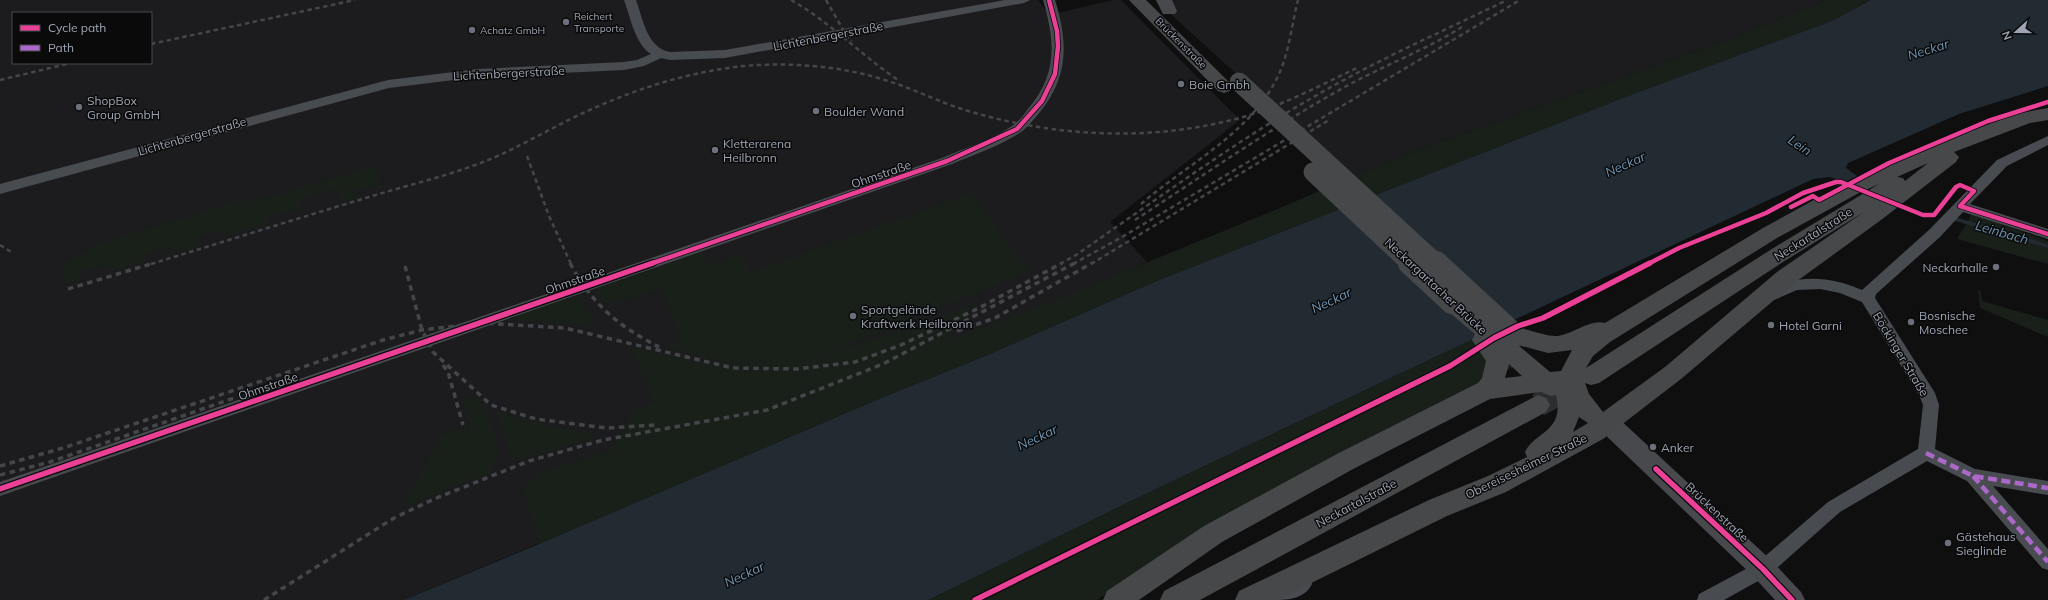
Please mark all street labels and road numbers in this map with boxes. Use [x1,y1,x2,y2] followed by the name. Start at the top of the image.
[1153,15,1209,71] street label: Brückenstraße
[772,18,884,54] street label: Lichtenbergerstraße
[453,63,565,83] street label: Lichtenbergerstraße
[136,113,248,159] street label: Lichtenbergerstraße
[849,157,913,191] street label: Ohmstraße
[1771,204,1855,264] street label: Neckartalstraße
[1382,235,1490,337] street label: Neckargartacher Brücke
[543,263,607,297] street label: Ohmstraße
[1870,309,1932,399] street label: Böckinger Straße
[236,369,300,403] street label: Ohmstraße
[1463,430,1589,502] street label: Obereisesheimer Straße
[1313,475,1399,531] street label: Neckartalstraße
[1682,479,1752,545] street label: Brückenstraße

